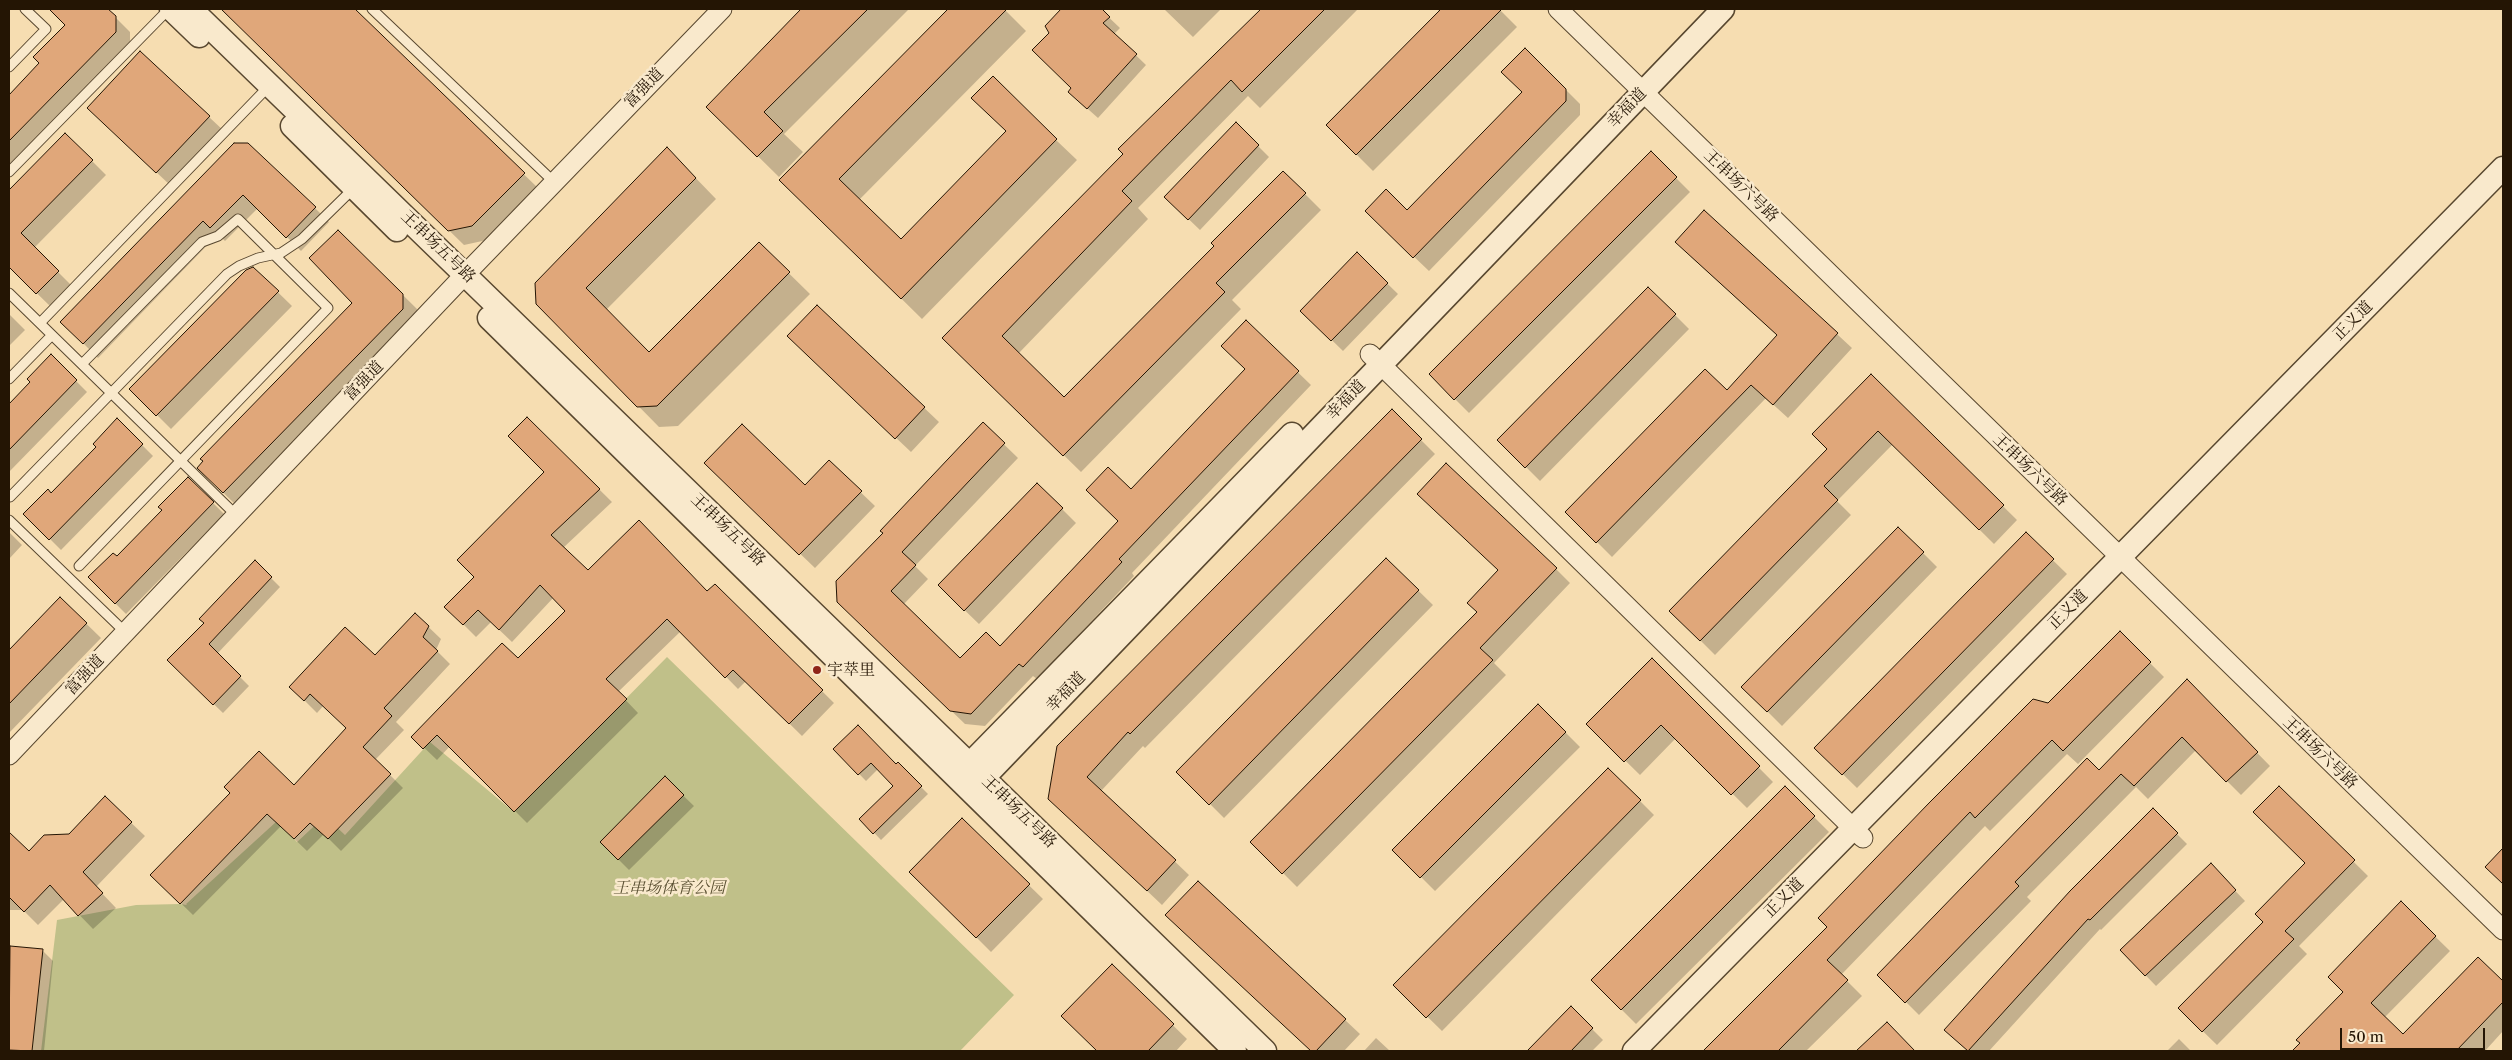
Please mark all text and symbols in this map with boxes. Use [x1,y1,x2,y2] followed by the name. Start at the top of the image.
[620,64,668,112] street label: 富强道
[1603,84,1651,132] street label: 幸福道
[1700,146,1782,226] street label: 王串场六号路
[397,207,479,287] street label: 王串场五号路
[2329,297,2377,345] street label: 正义道
[340,357,388,405] street label: 富强道
[1322,376,1370,424] street label: 幸福道
[1989,430,2071,510] street label: 王串场六号路
[687,490,769,570] street label: 王串场五号路
[2044,586,2092,634] street label: 正义道
[62,651,108,699] street label: 富强道
[827,660,875,680] place label: 宇萃里
[811,664,823,676] marker: 宇萃里
[1042,668,1090,716] street label: 幸福道
[2279,713,2361,793] street label: 王串场六号路
[978,772,1060,852] street label: 王串场五号路
[1760,874,1808,922] street label: 正义道
[613,878,725,898] park label: 王串场体育公园
[2342,1018,2487,1050] scale bar
[2348,1027,2384,1046] text: 50 m

